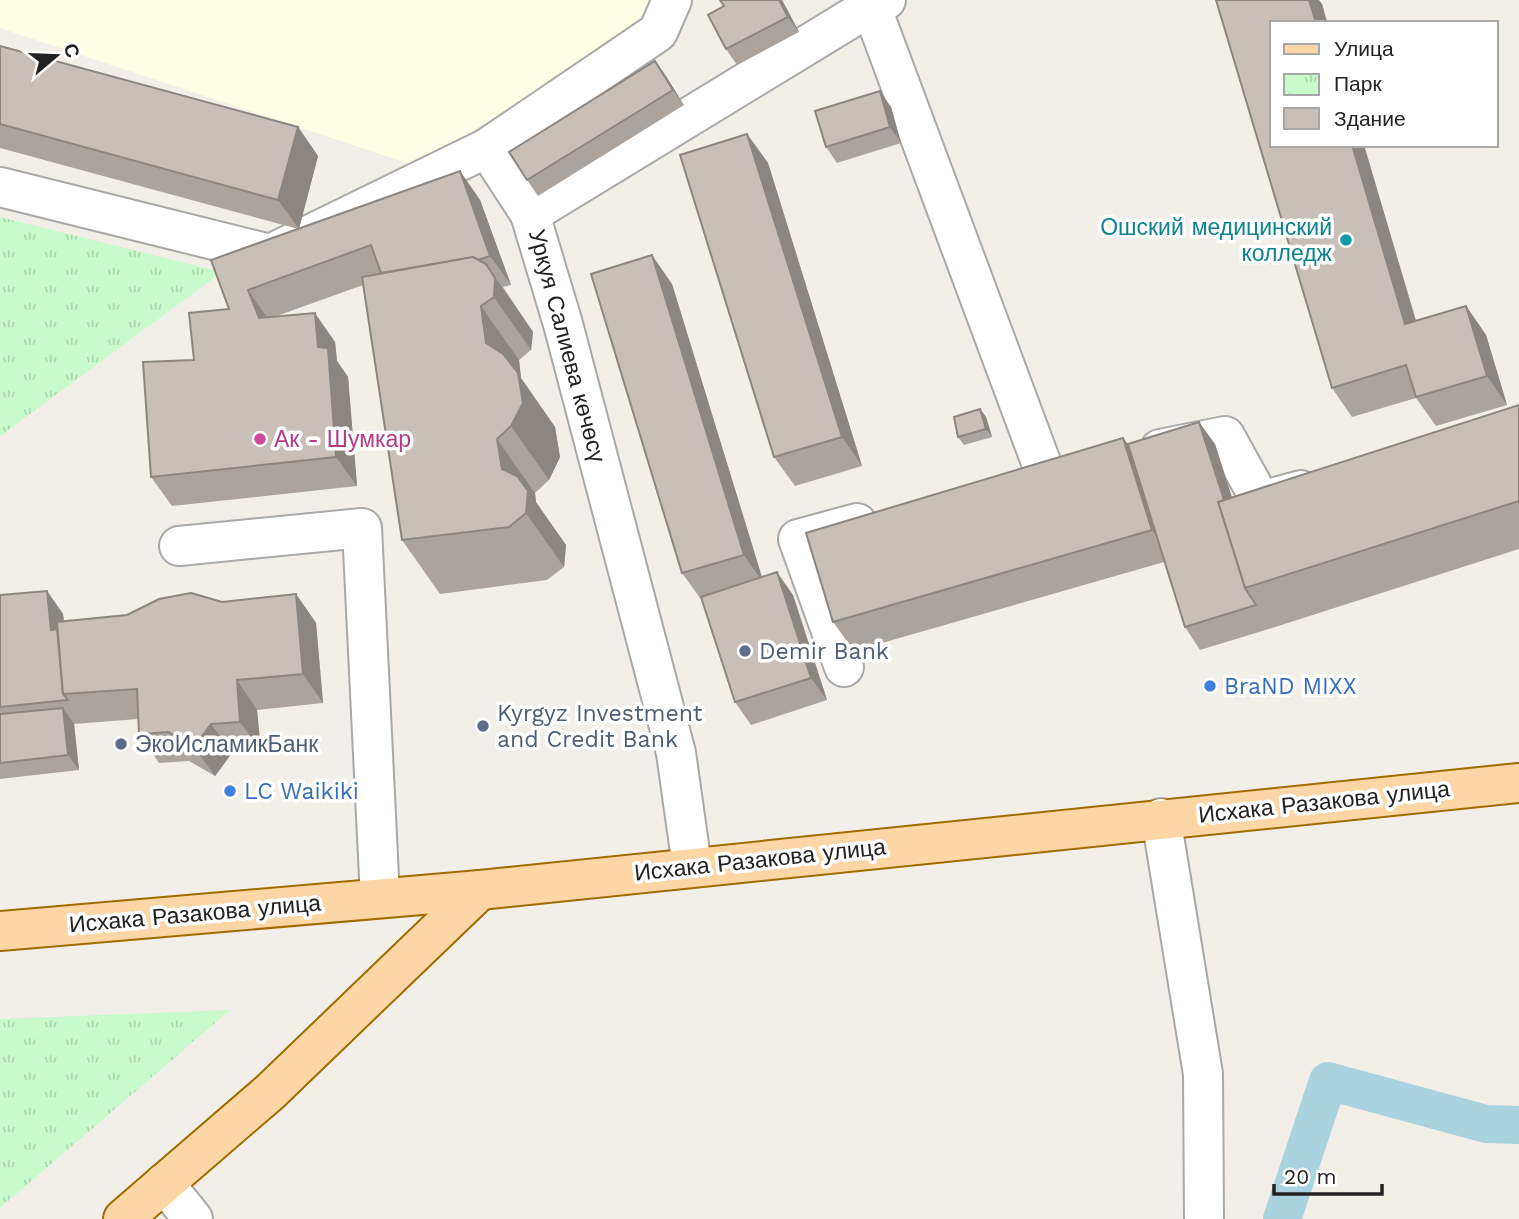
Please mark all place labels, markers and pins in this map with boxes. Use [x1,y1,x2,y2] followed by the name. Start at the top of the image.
[1100,214,1333,267] place label: Ошский медицинский колледж
[1338,232,1354,248] marker: Ошский медицинский колледж
[274,426,411,453] place label: Ак - Шумкар
[252,431,268,447] marker: Ак - Шумкар
[759,638,889,665] place label: Demir Bank
[737,643,753,659] marker: Demir Bank
[1224,673,1357,700] place label: BraND MIXX
[1202,678,1218,694] marker: BraND MIXX
[497,700,703,753] place label: Kyrgyz Investment and Credit Bank
[475,718,491,734] marker: Kyrgyz Investment and Credit Bank
[135,731,319,758] place label: ЭкоИсламикБанк
[113,736,129,752] marker: ЭкоИсламикБанк
[244,778,359,805] place label: LC Waikiki
[222,783,238,799] marker: LC Waikiki

